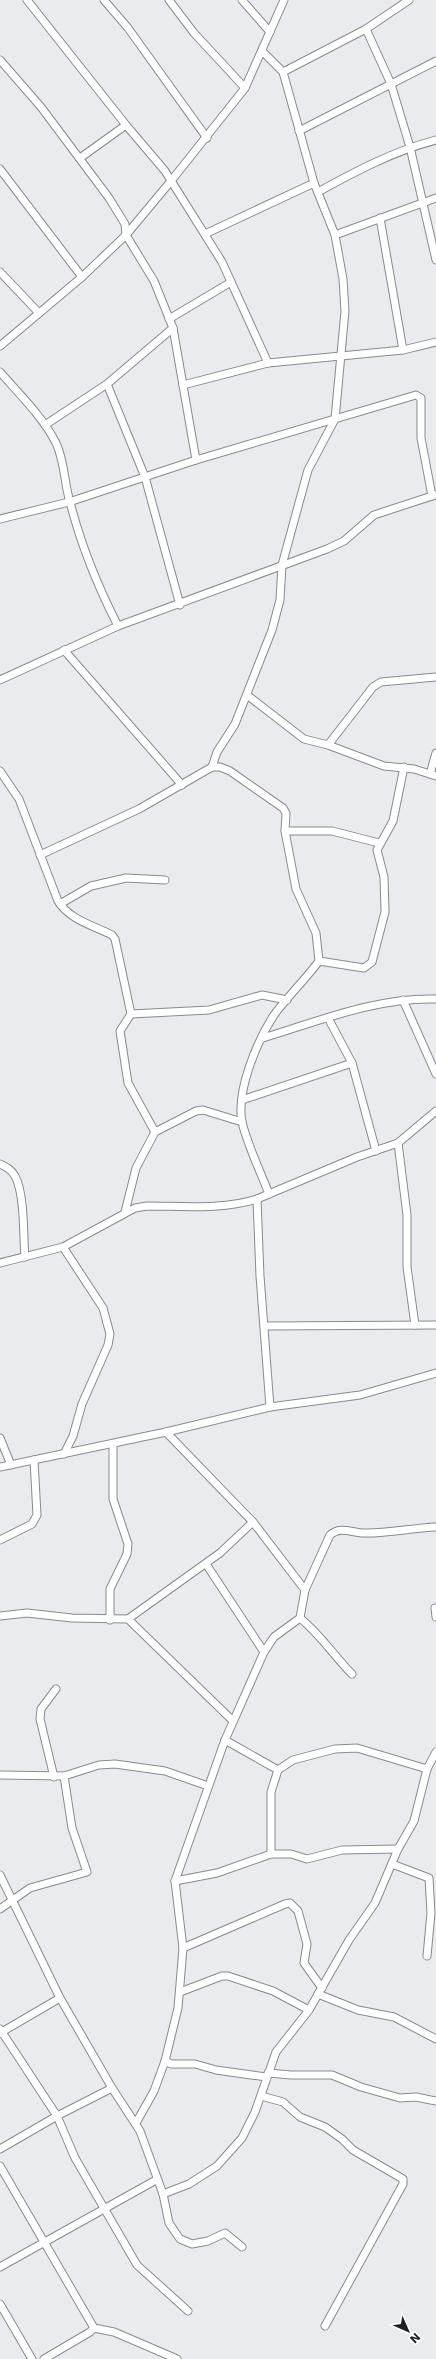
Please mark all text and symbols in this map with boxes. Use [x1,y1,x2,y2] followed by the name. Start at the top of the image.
[388,2311,428,2351] north arrow
[407,2330,423,2346] text: N

